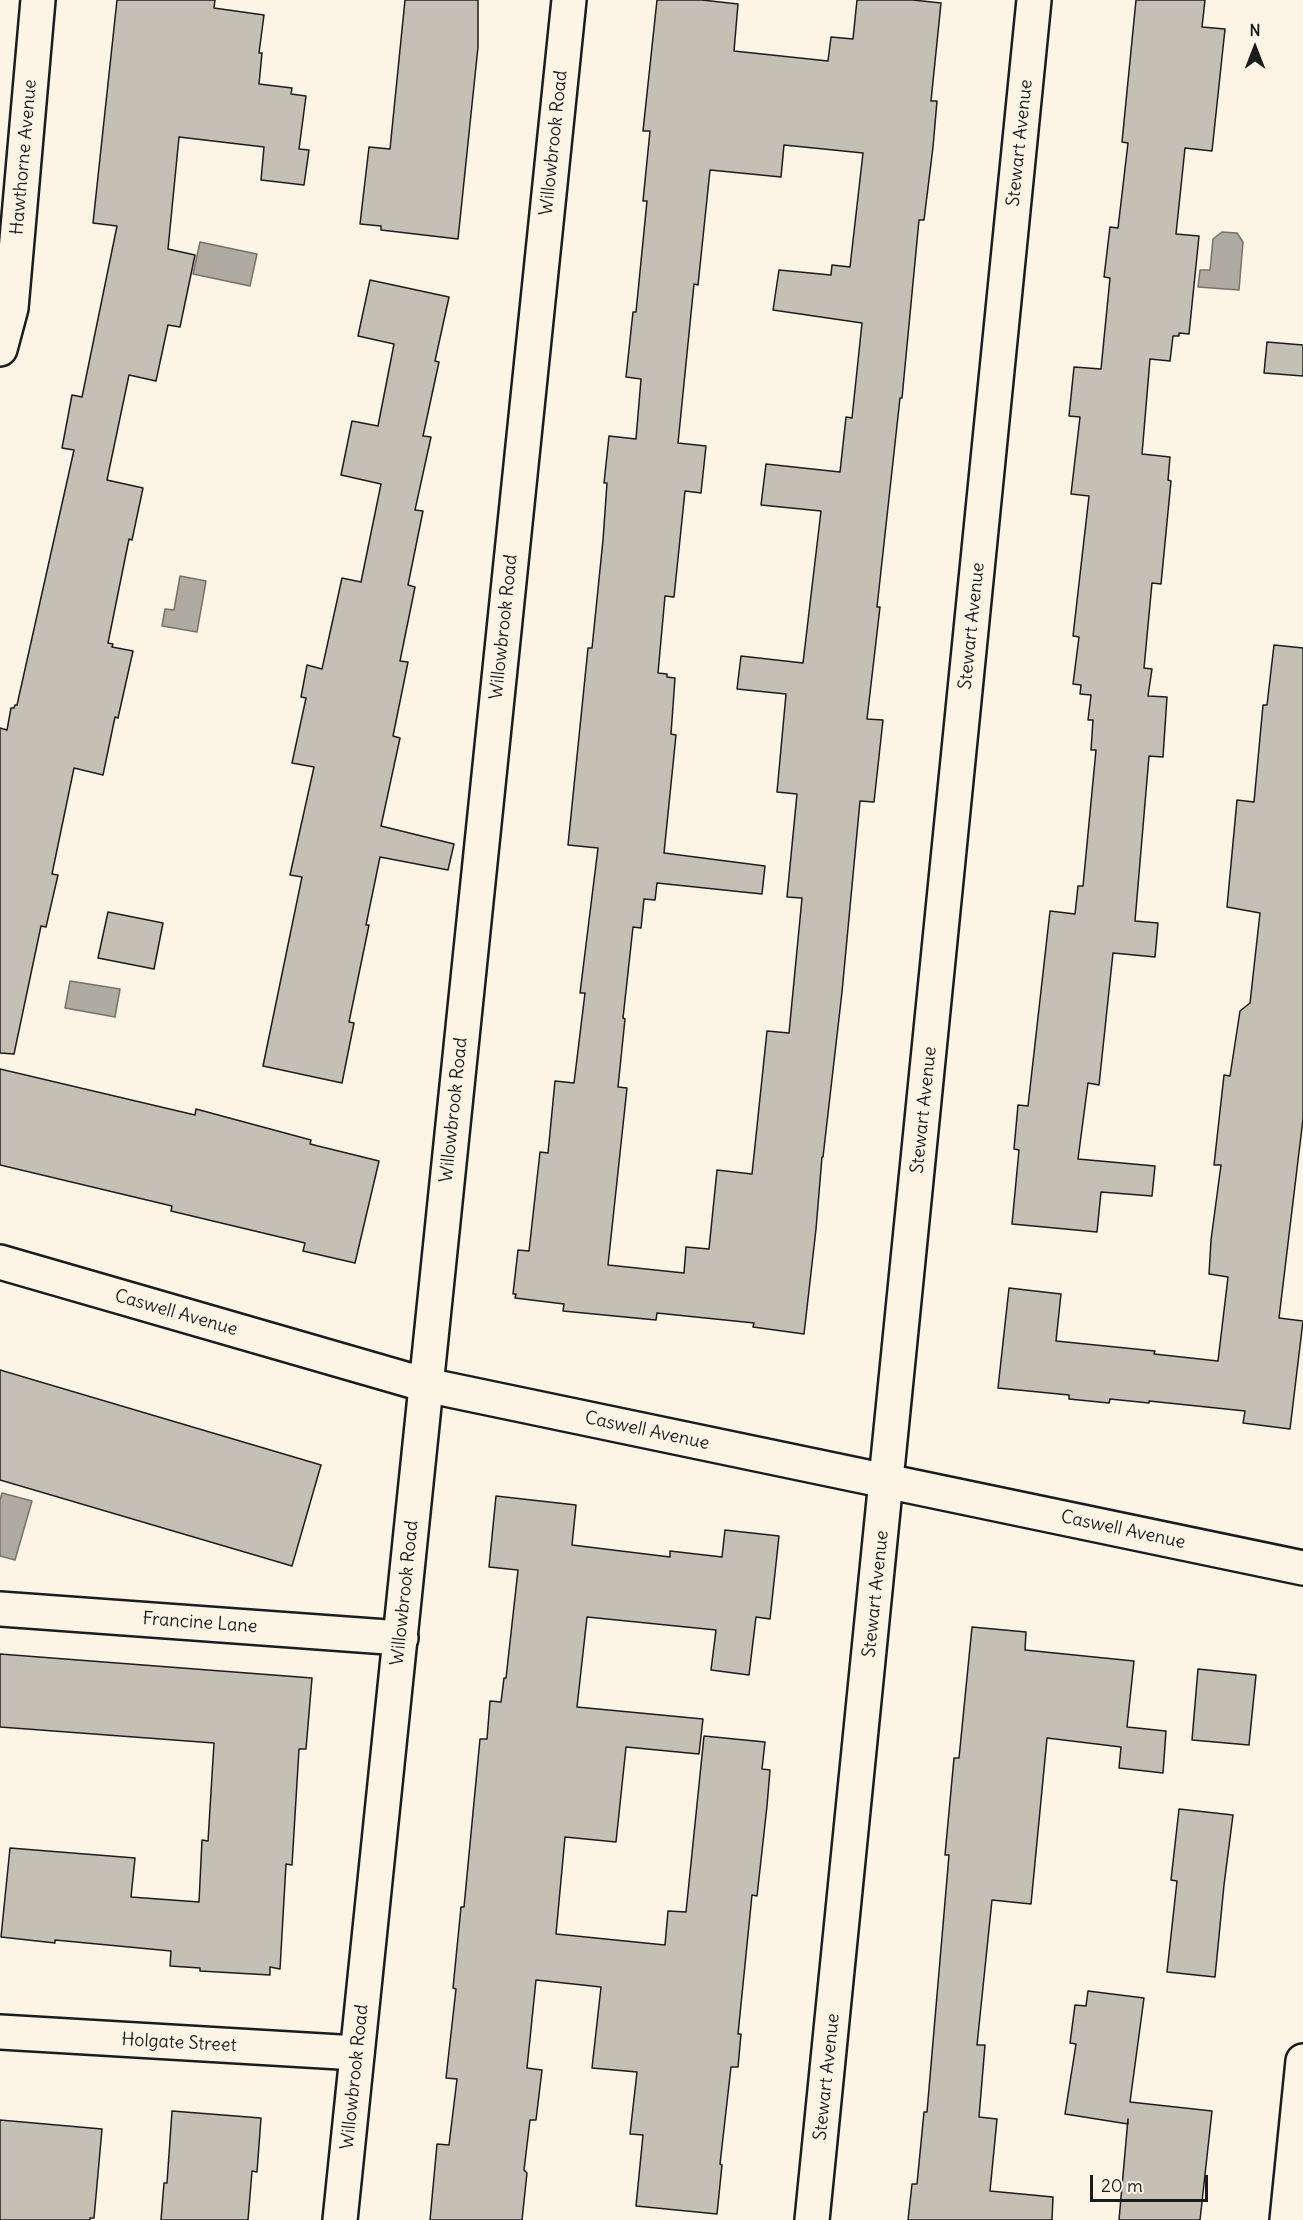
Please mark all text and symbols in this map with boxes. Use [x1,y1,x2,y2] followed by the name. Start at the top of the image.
[1225,18,1285,78] north arrow
[1249,20,1261,40] text: N
[536,69,572,217] street label: Willowbrook Road
[6,78,42,236] street label: Hawthorne Avenue
[1003,78,1037,208] street label: Stewart Avenue
[486,553,522,701] street label: Willowbrook Road
[955,561,989,691] street label: Stewart Avenue
[436,1036,472,1184] street label: Willowbrook Road
[907,1045,941,1175] street label: Stewart Avenue
[112,1285,240,1341] street label: Caswell Avenue
[583,1407,711,1455] street label: Caswell Avenue
[1059,1506,1187,1554] street label: Caswell Avenue
[387,1519,423,1667] street label: Willowbrook Road
[859,1529,893,1659] street label: Stewart Avenue
[142,1608,258,1638] street label: Francine Lane
[337,2003,373,2151] street label: Willowbrook Road
[810,2012,844,2142] street label: Stewart Avenue
[121,2029,237,2057] street label: Holgate Street
[1093,2163,1212,2201] scale bar
[1101,2174,1143,2197] text: 20 m

